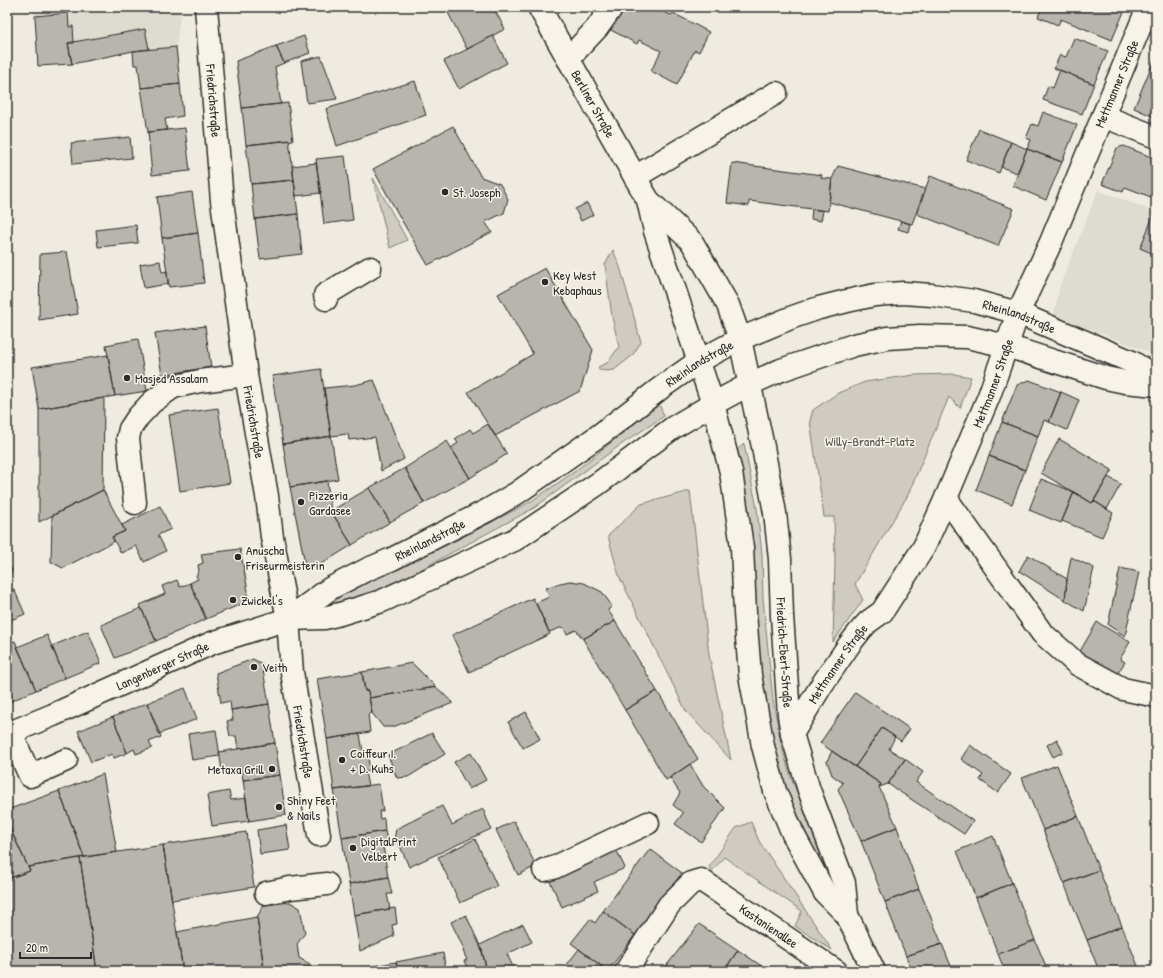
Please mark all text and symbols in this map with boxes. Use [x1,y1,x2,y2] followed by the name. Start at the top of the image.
[1090,37,1142,130] street label: Mettmanner Straße
[202,62,226,138] street label: Friedrichstraße
[567,67,620,141] street label: Berliner Straße
[453,183,501,201] place label: St. Joseph
[440,187,450,197] marker: St. Joseph
[553,266,602,299] place label: Key West Kebaphaus
[540,277,550,287] marker: Key West Kebaphaus
[981,295,1059,337] street label: Rheinlandstraße
[662,335,736,391] street label: Rheinlandstraße
[968,336,1017,430] street label: Mettmanner Straße
[135,369,208,387] place label: Masjed Assalam
[122,373,132,383] marker: Masjed Assalam
[239,383,269,460] street label: Friedrichstraße
[825,432,915,450] park label: Willy-Brandt-Platz
[309,486,351,519] place label: Pizzeria Gardasee
[296,497,306,507] marker: Pizzeria Gardasee
[392,514,468,565] street label: Rheinlandstraße
[245,541,325,574] place label: Anuscha Friseurmeisterin
[233,552,243,562] marker: Anuscha Friseurmeisterin
[241,591,283,609] place label: Zwickel's
[228,595,238,605] marker: Zwickel's
[772,596,797,708] street label: Friedrich-Ebert-Straße
[804,620,872,707] street label: Mettmanner Straße
[113,637,212,694] street label: Langenberger Straße
[262,658,288,676] place label: Veith
[249,662,259,672] marker: Veith
[289,703,318,780] street label: Friedrichstraße
[350,744,397,777] place label: Coiffeur I. + D. Kuhs
[337,755,347,765] marker: Coiffeur I. + D. Kuhs
[208,760,264,778] place label: Metaxa Grill
[267,764,277,774] marker: Metaxa Grill
[287,791,336,824] place label: Shiny Feet & Nails
[274,802,284,812] marker: Shiny Feet & Nails
[361,832,417,865] place label: DigitalPrint Velbert
[348,843,358,853] marker: DigitalPrint Velbert
[736,899,802,952] street label: Kastanienallee
[20,934,91,960] scale bar
[26,939,48,956] text: 20 m

